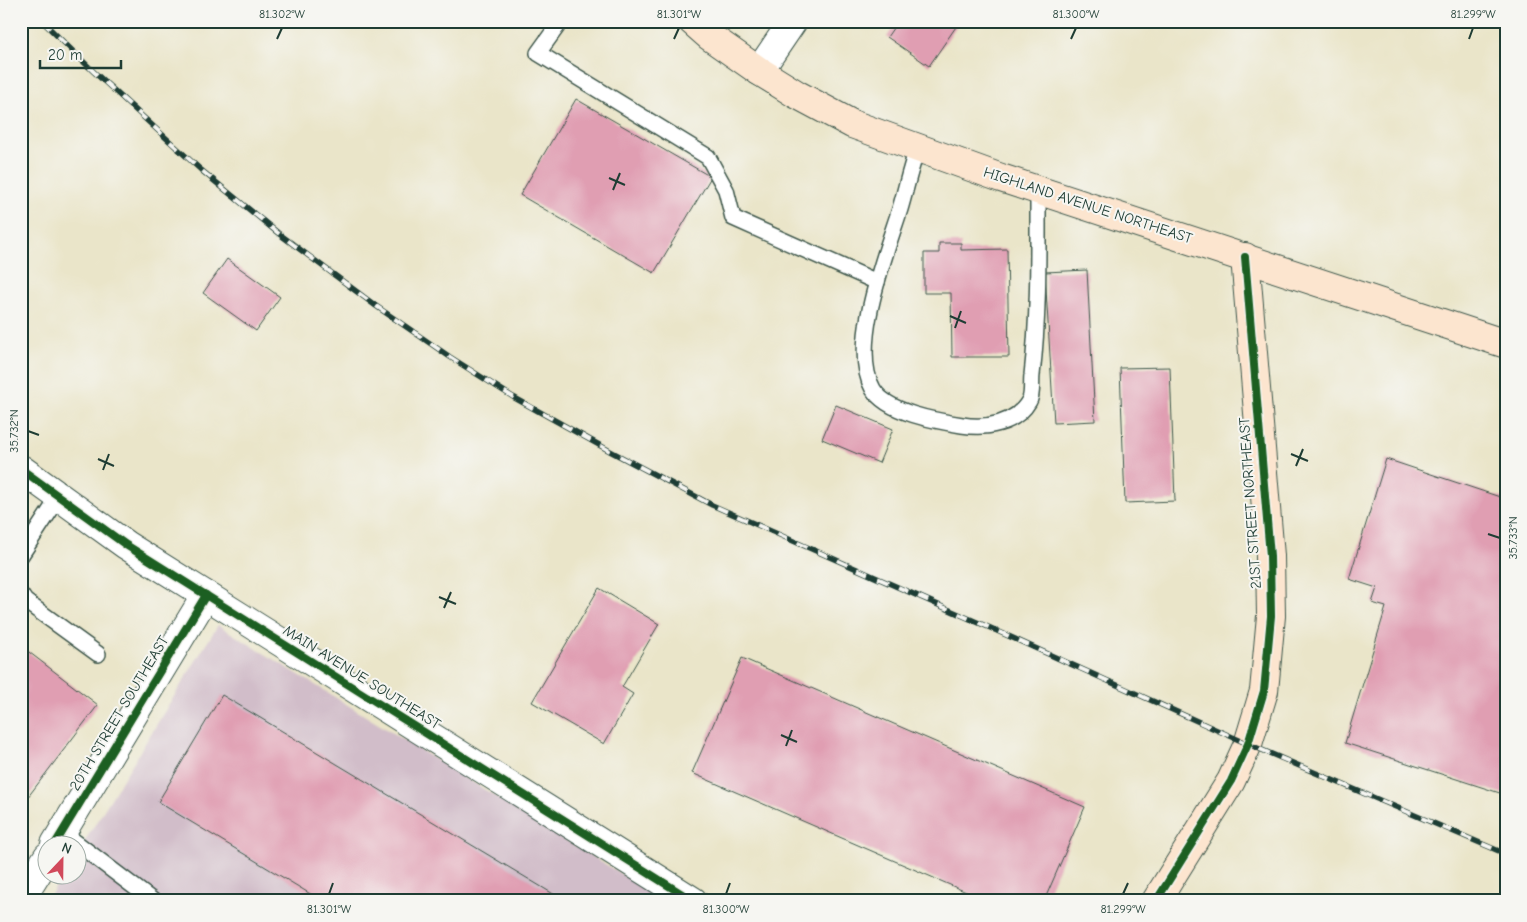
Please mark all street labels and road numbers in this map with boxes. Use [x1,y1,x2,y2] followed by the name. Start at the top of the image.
[981,163,1195,247] street label: HIGHLAND AVENUE NORTHEAST
[1235,416,1265,589] street label: 21ST STREET NORTHEAST
[280,621,444,733] street label: MAIN AVENUE SOUTHEAST
[66,632,173,794] street label: 20TH STREET SOUTHEAST

